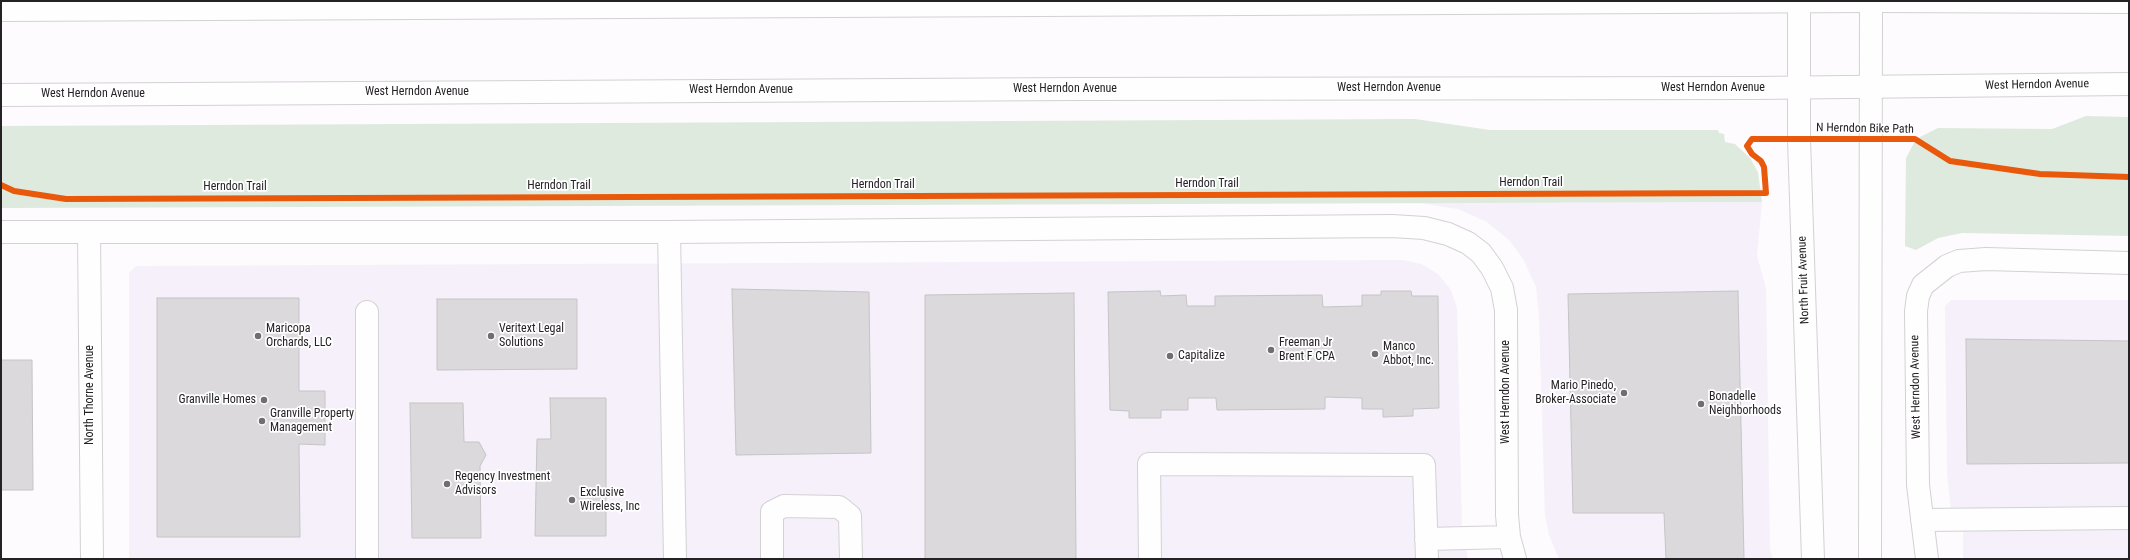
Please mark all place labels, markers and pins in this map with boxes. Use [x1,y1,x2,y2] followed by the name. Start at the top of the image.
[266,322,332,350] place label: Maricopa Orchards, LLC
[499,322,564,350] place label: Veritext Legal Solutions
[253,331,263,341] marker: Maricopa Orchards, LLC
[486,331,496,341] marker: Veritext Legal Solutions
[1279,336,1335,364] place label: Freeman Jr Brent F CPA
[1383,340,1434,368] place label: Manco Abbot, Inc.
[1266,345,1276,355] marker: Freeman Jr Brent F CPA
[1178,349,1225,363] place label: Capitalize
[1370,349,1380,359] marker: Manco Abbot, Inc.
[1165,351,1175,361] marker: Capitalize
[1535,379,1616,407] place label: Mario Pinedo, Broker-Associate
[1619,388,1629,398] marker: Mario Pinedo, Broker-Associate
[1709,390,1781,418] place label: Bonadelle Neighborhoods
[179,393,256,407] place label: Granville Homes
[259,395,269,405] marker: Granville Homes
[1696,399,1706,409] marker: Bonadelle Neighborhoods
[270,407,354,435] place label: Granville Property Management
[257,416,267,426] marker: Granville Property Management
[455,470,550,498] place label: Regency Investment Advisors
[442,479,452,489] marker: Regency Investment Advisors
[580,486,640,514] place label: Exclusive Wireless, Inc
[567,495,577,505] marker: Exclusive Wireless, Inc

